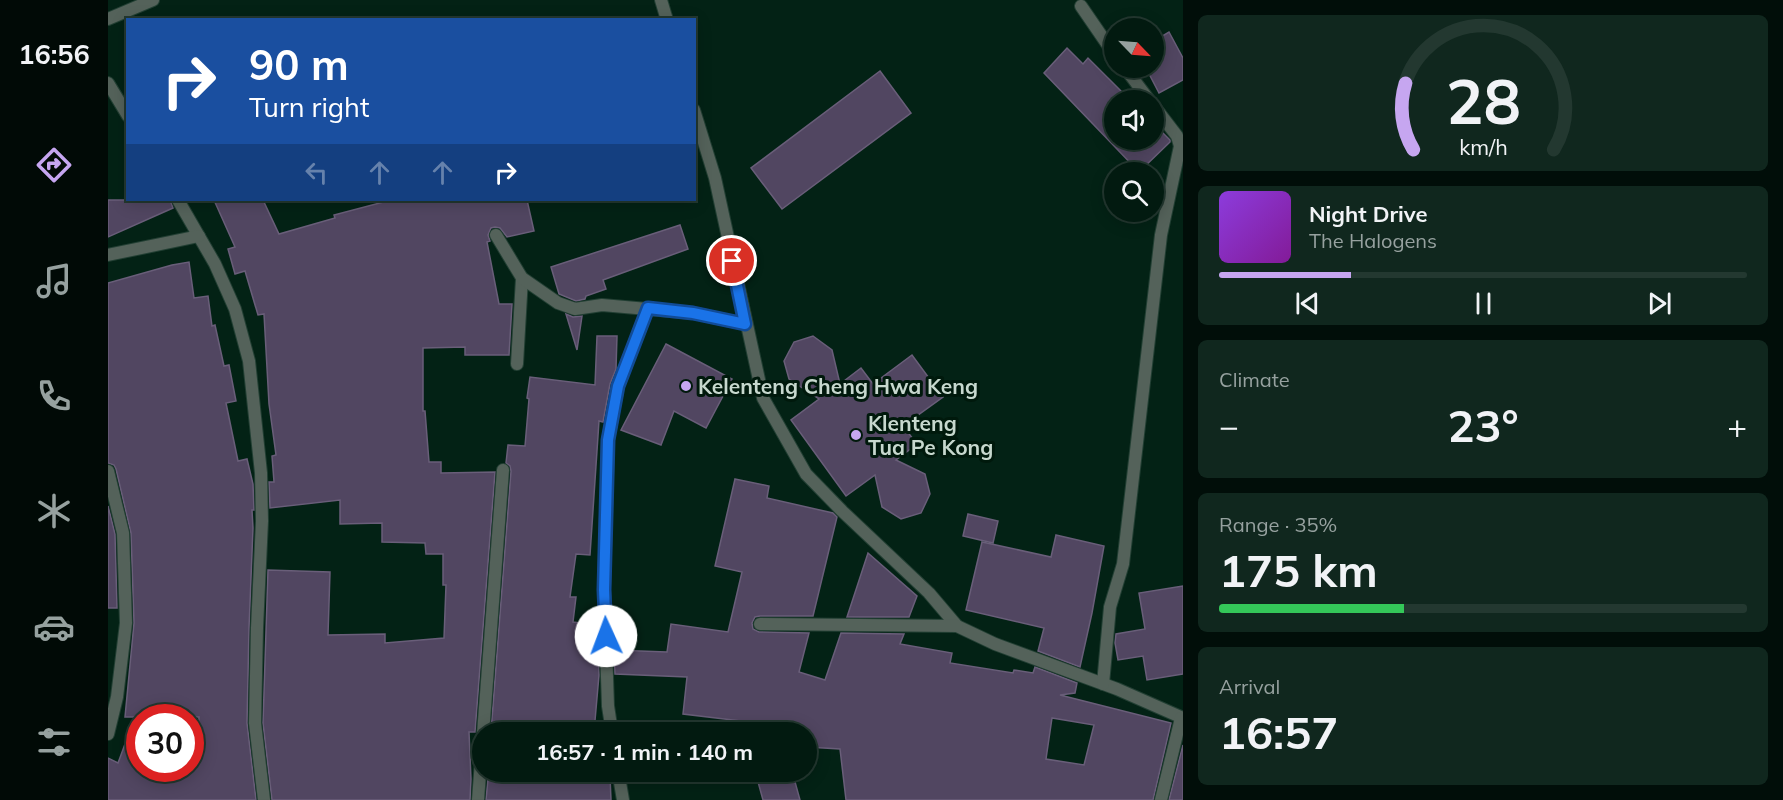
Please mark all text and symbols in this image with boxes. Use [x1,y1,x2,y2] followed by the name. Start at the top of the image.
[1104,18,1164,78] north arrow
[1104,18,1164,222] map controls
[18,37,90,71] text: 16:56
[249,38,349,91] text: 90 m
[150,42,228,120] icon: right
[1446,61,1520,140] text: 28
[249,90,369,124] text: Turn right
[1104,90,1164,150] button: sound
[1459,133,1507,160] text: km/h
[33,144,75,186] icon: directions
[300,156,333,189] icon: left
[363,156,396,189] icon: ahead
[426,156,459,189] icon: ahead
[489,156,522,189] icon: right
[1104,162,1164,222] button: search
[1309,200,1428,228] text: Night Drive
[1309,228,1437,253] text: The Halogens
[706,235,757,286] pin
[715,244,748,277] icon: arrive
[33,260,75,302] icon: music
[1291,287,1324,320] icon: previous
[1467,287,1500,320] icon: pause
[1643,287,1676,320] icon: next
[1219,367,1290,392] text: Climate
[698,373,978,399] place label: Kelenteng Cheng Hwa Keng
[33,375,75,417] icon: phone
[679,379,693,393] marker: Kelenteng Cheng Hwa Keng
[1447,397,1519,453] text: 23°
[1219,405,1239,446] text: −
[1727,405,1747,446] text: +
[868,410,993,460] place label: Klenteng Tua Pe Kong
[849,428,863,442] marker: Klenteng Tua Pe Kong
[33,490,75,532] icon: climate
[1219,512,1337,537] text: Range · 35%
[1219,542,1378,598] text: 175 km
[574,604,638,668] position arrow
[33,606,75,648] icon: car
[1219,674,1280,699] text: Arrival
[126,704,204,782] speed limit sign: 30
[1219,704,1338,760] text: 16:57
[33,721,75,763] icon: filters
[536,738,753,766] text: 16:57 · 1 min · 140 m

